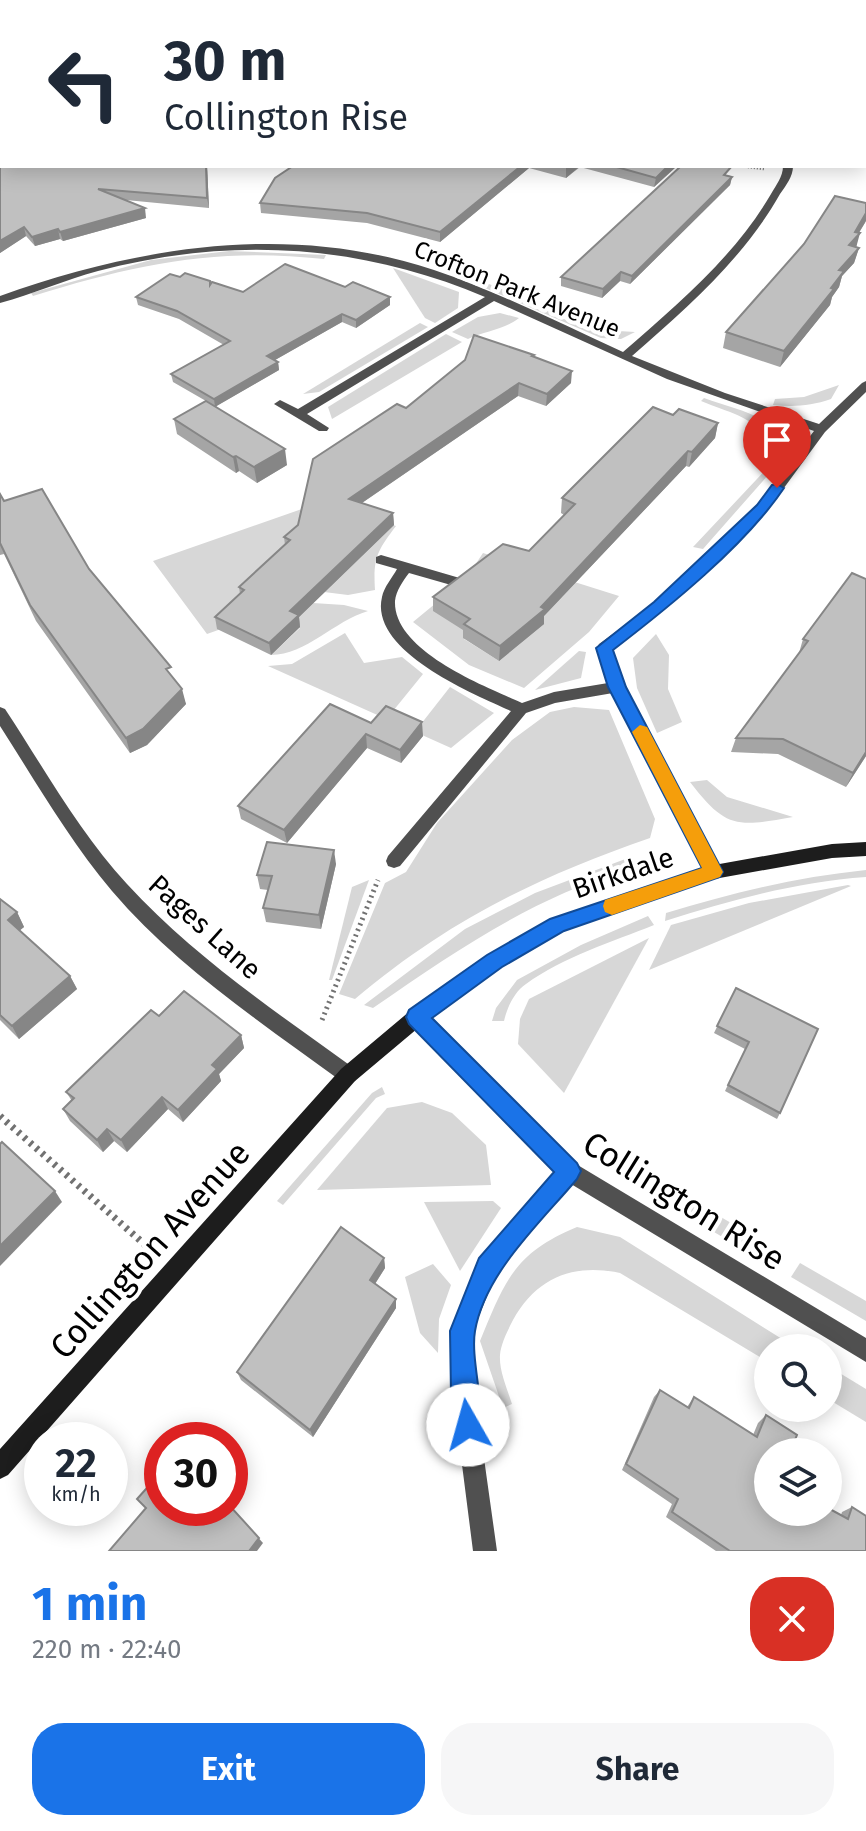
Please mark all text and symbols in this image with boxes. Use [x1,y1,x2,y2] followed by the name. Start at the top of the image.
[164,28,286,95] text: 30 m
[32,32,136,136] icon: left
[164,96,408,140] text: Collington Rise
[410,235,624,343] street label: Crofton Park Avenue
[743,406,811,488] pin
[755,418,799,462] icon: arrive
[568,840,678,906] street label: Birkdale
[142,868,268,986] street label: Pages Lane
[575,1123,793,1279] street label: Collington Rise
[42,1133,258,1367] street label: Collington Avenue
[754,1334,842,1526] map controls
[754,1334,842,1422] button: search
[426,1383,510,1467] position arrow
[144,1422,248,1526] speed limit sign: 30
[754,1438,842,1526] button: layers
[55,1440,97,1488] text: 22
[51,1482,101,1506] text: km/h
[32,1575,147,1633] text: 1 min
[750,1577,834,1661] button: close
[32,1634,182,1665] text: 220 m · 22:40
[32,1723,425,1815] button: Exit
[441,1723,834,1815] button: Share

